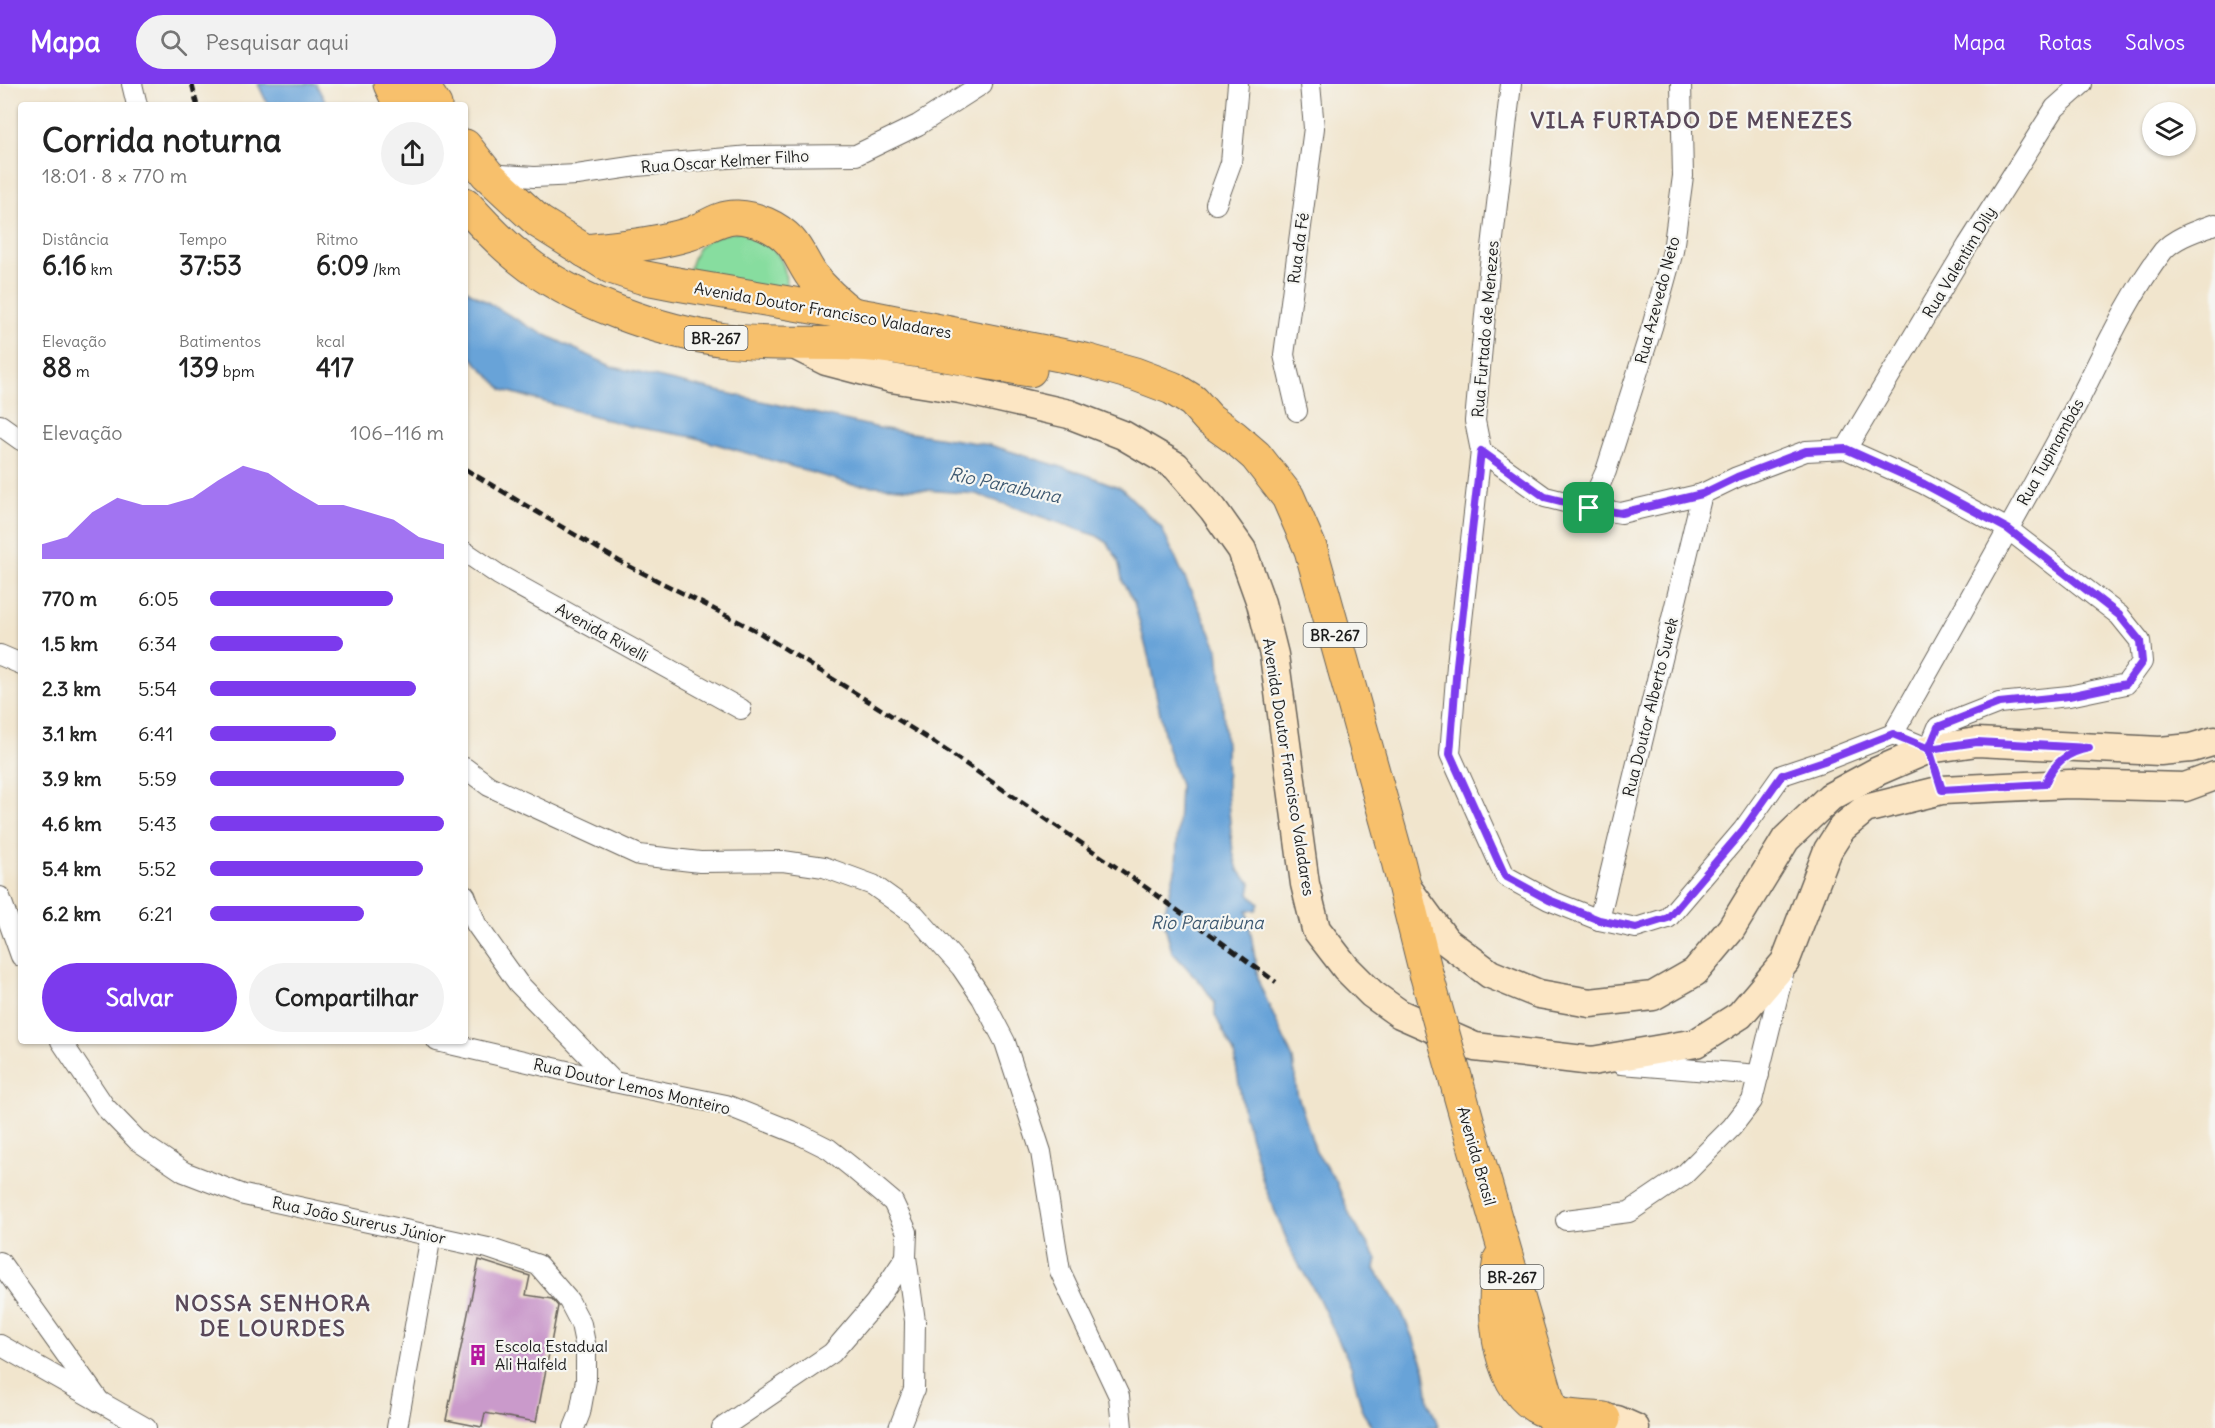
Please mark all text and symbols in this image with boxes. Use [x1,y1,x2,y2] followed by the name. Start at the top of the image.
[136,15,556,69] search box
[30,24,100,60] text: Mapa
[157,26,190,59] icon: search
[205,28,349,56] text: Pesquisar aqui
[1953,29,2006,56] text: Mapa
[2039,29,2092,56] text: Rotas
[2125,29,2185,56] text: Salvos
[2142,102,2196,156] map controls
[2142,102,2196,156] button: layers
[1531,106,1853,134] district label: VILA FURTADO DE MENEZES
[42,119,282,161] text: Corrida noturna
[381,122,444,185] button: share
[640,145,810,177] street label: Rua Oscar Kelmer Filho
[42,163,187,188] text: 18:01 · 8 × 770 m
[1918,203,2000,321] street label: Rua Valentim Dily
[1283,211,1313,285] street label: Rua da Fé
[42,229,109,249] text: Distância
[179,229,227,249] text: Tempo
[316,229,358,249] text: Ritmo
[1630,234,1684,366] street label: Rua Azevedo Neto
[1467,240,1503,418] street label: Rua Furtado de Menezes
[42,249,87,282] text: 6.16
[179,249,242,282] text: 37:53
[316,249,369,282] text: 6:09
[87,259,113,279] text: km
[369,259,401,279] text: /km
[693,278,953,342] street label: Avenida Doutor Francisco Valadares
[684,326,748,350] road number: BR-267
[42,331,106,351] text: Elevação
[179,331,261,351] text: Batimentos
[316,331,345,351] text: kcal
[42,351,72,384] text: 88
[179,351,219,384] text: 139
[316,351,354,384] text: 417
[72,361,90,381] text: m
[219,361,255,381] text: bpm
[2012,395,2088,509] street label: Rua Tupinambás
[42,420,123,445] text: Elevação
[350,420,444,445] text: 106–116 m
[947,462,1064,508] water label: Rio Paraibuna
[1563,482,1614,533] pin
[1572,491,1605,524] icon: arrive
[42,586,97,611] text: 770 m
[138,586,179,611] text: 6:05
[552,598,652,666] street label: Avenida Rivelli
[1618,615,1682,799] street label: Rua Doutor Alberto Surek
[1304,623,1366,647] road number: BR-267
[42,631,98,656] text: 1.5 km
[138,631,177,656] text: 6:34
[1259,637,1319,897] street label: Avenida Doutor Francisco Valadares
[42,676,101,701] text: 2.3 km
[138,676,177,701] text: 5:54
[42,721,97,746] text: 3.1 km
[138,721,173,746] text: 6:41
[42,766,102,791] text: 3.9 km
[138,766,177,791] text: 5:59
[42,811,102,836] text: 4.6 km
[138,811,177,836] text: 5:43
[42,856,101,881] text: 5.4 km
[138,856,176,881] text: 5:52
[42,901,101,926] text: 6.2 km
[138,901,173,926] text: 6:21
[1150,911,1265,934] water label: Rio Paraibuna
[42,963,237,1032] button: Salvar
[249,963,444,1032] button: Compartilhar
[532,1054,732,1118] street label: Rua Doutor Lemos Monteiro
[1453,1104,1501,1208] street label: Avenida Brasil
[270,1192,448,1248] street label: Rua João Surerus Júnior
[1480,1265,1544,1289] road number: BR-267
[175,1289,371,1342] district label: NOSSA SENHORA DE LOURDES
[495,1336,608,1374] place label: Escola Estadual Ali Halfeld
[466,1343,490,1367] building icon: Escola Estadual Ali Halfeld

